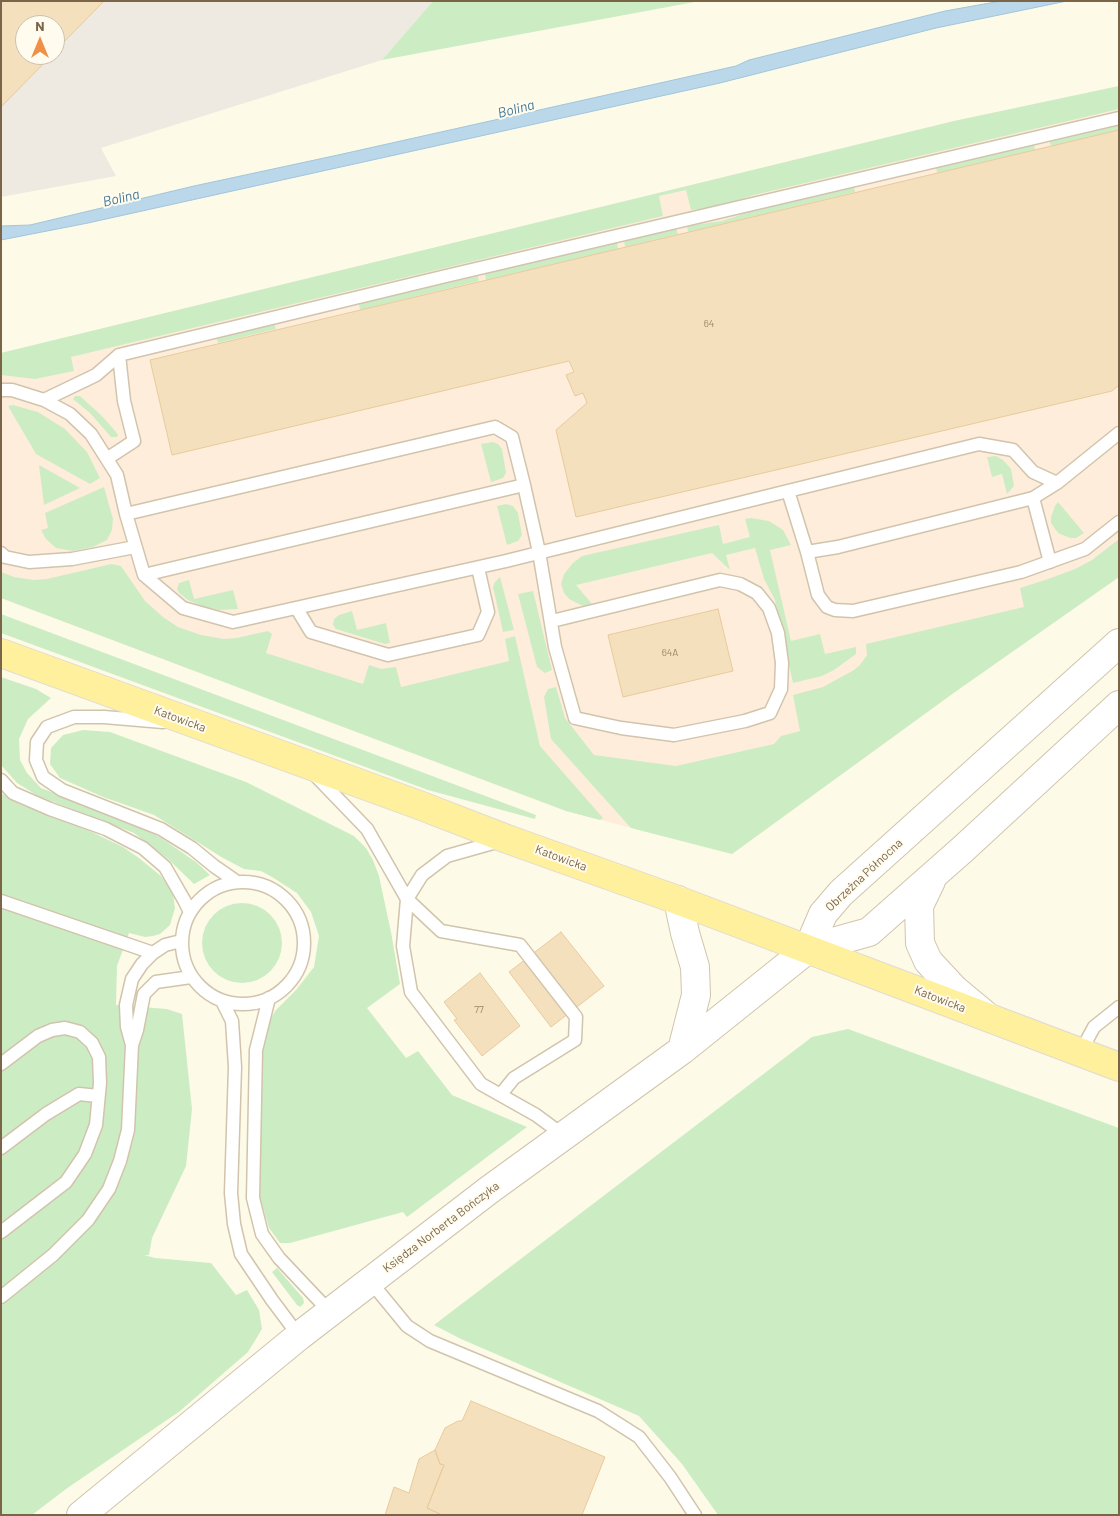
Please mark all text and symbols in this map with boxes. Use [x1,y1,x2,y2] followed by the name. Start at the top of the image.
[15,15,65,65] north arrow
[35,17,45,34] text: N
[496,96,536,122] water label: Bolina
[101,186,141,210] water label: Bolina
[704,318,714,330] house number: 64
[662,647,678,659] house number: 64A
[152,703,208,735] street label: Katowicka
[823,836,905,914] street label: Obrzeżna Północna
[533,842,589,874] street label: Katowicka
[912,983,968,1015] street label: Katowicka
[474,1004,484,1016] house number: 77
[380,1179,502,1275] street label: Księdza Norberta Bończyka

